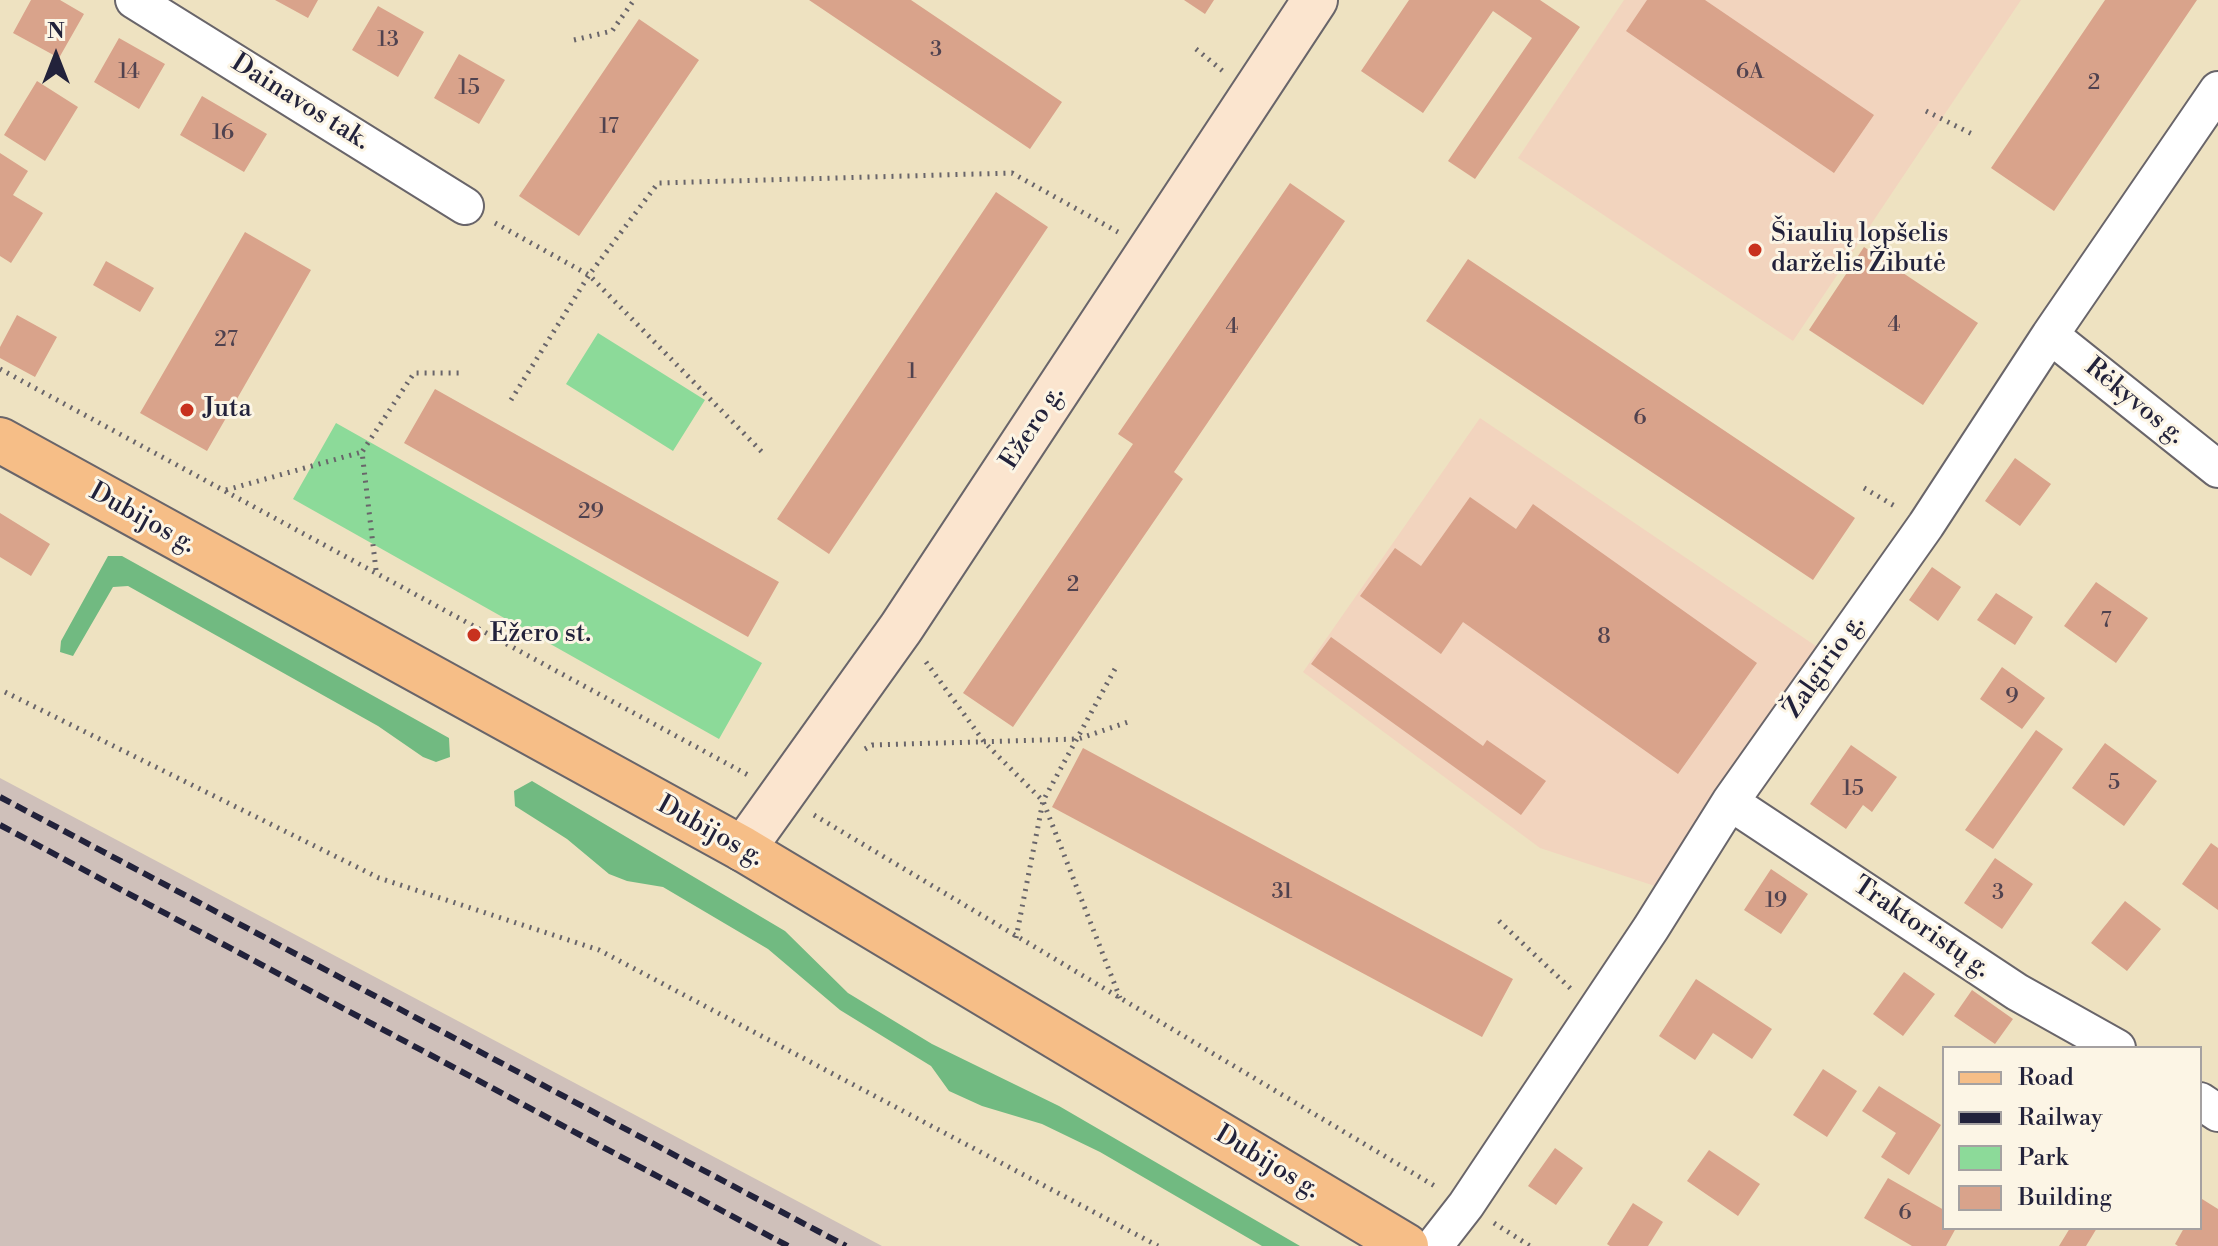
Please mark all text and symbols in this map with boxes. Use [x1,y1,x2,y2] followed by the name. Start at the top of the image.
[16,16,96,96] north arrow
[47,18,65,45] text: N
[377,28,399,54] house number: 13
[930,38,942,64] house number: 3
[225,48,375,158] street label: Dainavos tak.
[118,60,140,86] house number: 14
[1736,60,1764,86] house number: 6A
[2088,71,2100,97] house number: 2
[458,76,480,102] house number: 15
[599,115,619,141] house number: 17
[212,121,234,147] house number: 16
[1771,219,1948,280] place label: Šiaulių lopšelis darželis Žibutė
[1746,241,1764,259] marker: Šiaulių lopšelis darželis Žibutė
[1887,313,1901,339] house number: 4
[1225,315,1239,341] house number: 4
[214,328,238,354] house number: 27
[2078,352,2190,452] street label: Rėkyvos g.
[907,360,917,386] house number: 1
[994,380,1072,476] street label: Ežero g.
[203,394,252,426] place label: Juta
[178,401,196,419] marker: Juta
[1633,406,1647,432] house number: 6
[83,477,201,561] street label: Dubijos g.
[578,500,604,526] house number: 29
[1067,573,1079,599] house number: 2
[1778,609,1872,725] street label: Žalgirio g.
[2100,609,2112,635] house number: 7
[490,619,591,651] place label: Ežero st.
[1597,625,1611,651] house number: 8
[465,626,483,644] marker: Ežero st.
[2005,685,2019,711] house number: 9
[2108,771,2120,797] house number: 5
[1842,777,1864,803] house number: 15
[651,790,769,874] street label: Dubijos g.
[1846,871,1996,985] street label: Traktoristų g.
[1271,880,1293,906] house number: 31
[1992,881,2004,907] house number: 3
[1765,889,1787,915] house number: 19
[1942,1046,2202,1230] legend
[2018,1063,2074,1093] text: Road
[2018,1103,2103,1133] text: Railway
[1209,1120,1325,1206] street label: Dubijos g.
[2018,1143,2068,1173] text: Park
[2018,1183,2112,1213] text: Building
[1898,1201,1912,1227] house number: 6

